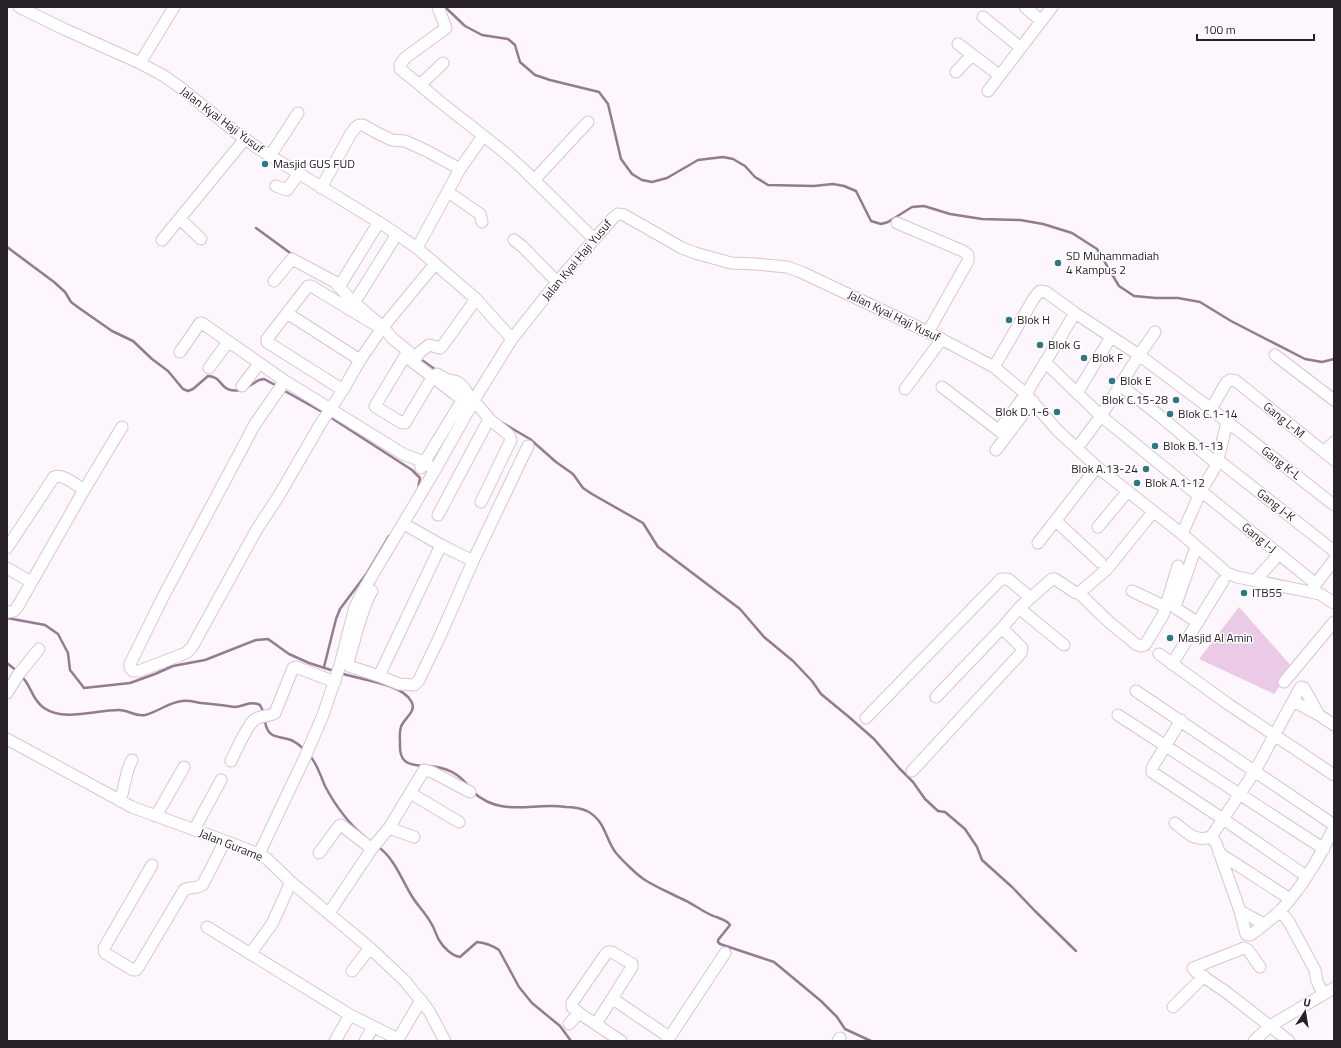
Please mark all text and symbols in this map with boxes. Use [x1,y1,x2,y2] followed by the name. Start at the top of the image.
[1197,16,1314,42] scale bar
[1203,20,1236,39] text: 100 m
[176,82,268,158] street label: Jalan Kyai Haji Yusuf
[273,154,355,173] place label: Masjid GUS FUD
[260,159,270,169] marker: Masjid GUS FUD
[537,215,616,304] street label: Jalan Kyai Haji Yusuf
[1066,246,1159,279] place label: SD Muhammadiah 4 Kampus 2
[1053,258,1063,268] marker: SD Muhammadiah 4 Kampus 2
[845,285,944,346] street label: Jalan Kyai Haji Yusuf
[1017,310,1050,329] place label: Blok H
[1004,315,1014,325] marker: Blok H
[1048,335,1080,354] place label: Blok G
[1035,340,1045,350] marker: Blok G
[1092,348,1123,367] place label: Blok F
[1079,353,1089,363] marker: Blok F
[1120,371,1152,390] place label: Blok E
[1107,376,1117,386] marker: Blok E
[1102,390,1168,409] place label: Blok C.15-28
[1171,395,1181,405] marker: Blok C.15-28
[1259,397,1309,442] street label: Gang L-M
[995,402,1049,421] place label: Blok D.1-6
[1178,404,1238,423] place label: Blok C.1-14
[1052,407,1062,417] marker: Blok D.1-6
[1165,409,1175,419] marker: Blok C.1-14
[1163,436,1223,455] place label: Blok B.1-13
[1150,441,1160,451] marker: Blok B.1-13
[1257,441,1305,484] street label: Gang K-L
[1071,459,1138,478] place label: Blok A.13-24
[1141,464,1151,474] marker: Blok A.13-24
[1145,473,1205,492] place label: Blok A.1-12
[1132,478,1142,488] marker: Blok A.1-12
[1253,484,1300,526] street label: Gang J-K
[1238,518,1281,558] street label: Gang I-J
[1252,583,1282,602] place label: ITB55
[1239,588,1249,598] marker: ITB55
[1178,628,1253,647] place label: Masjid Al Amin
[1165,633,1175,643] marker: Masjid Al Amin
[196,823,266,866] street label: Jalan Gurame
[1285,992,1325,1032] north arrow
[1302,994,1312,1011] text: U

